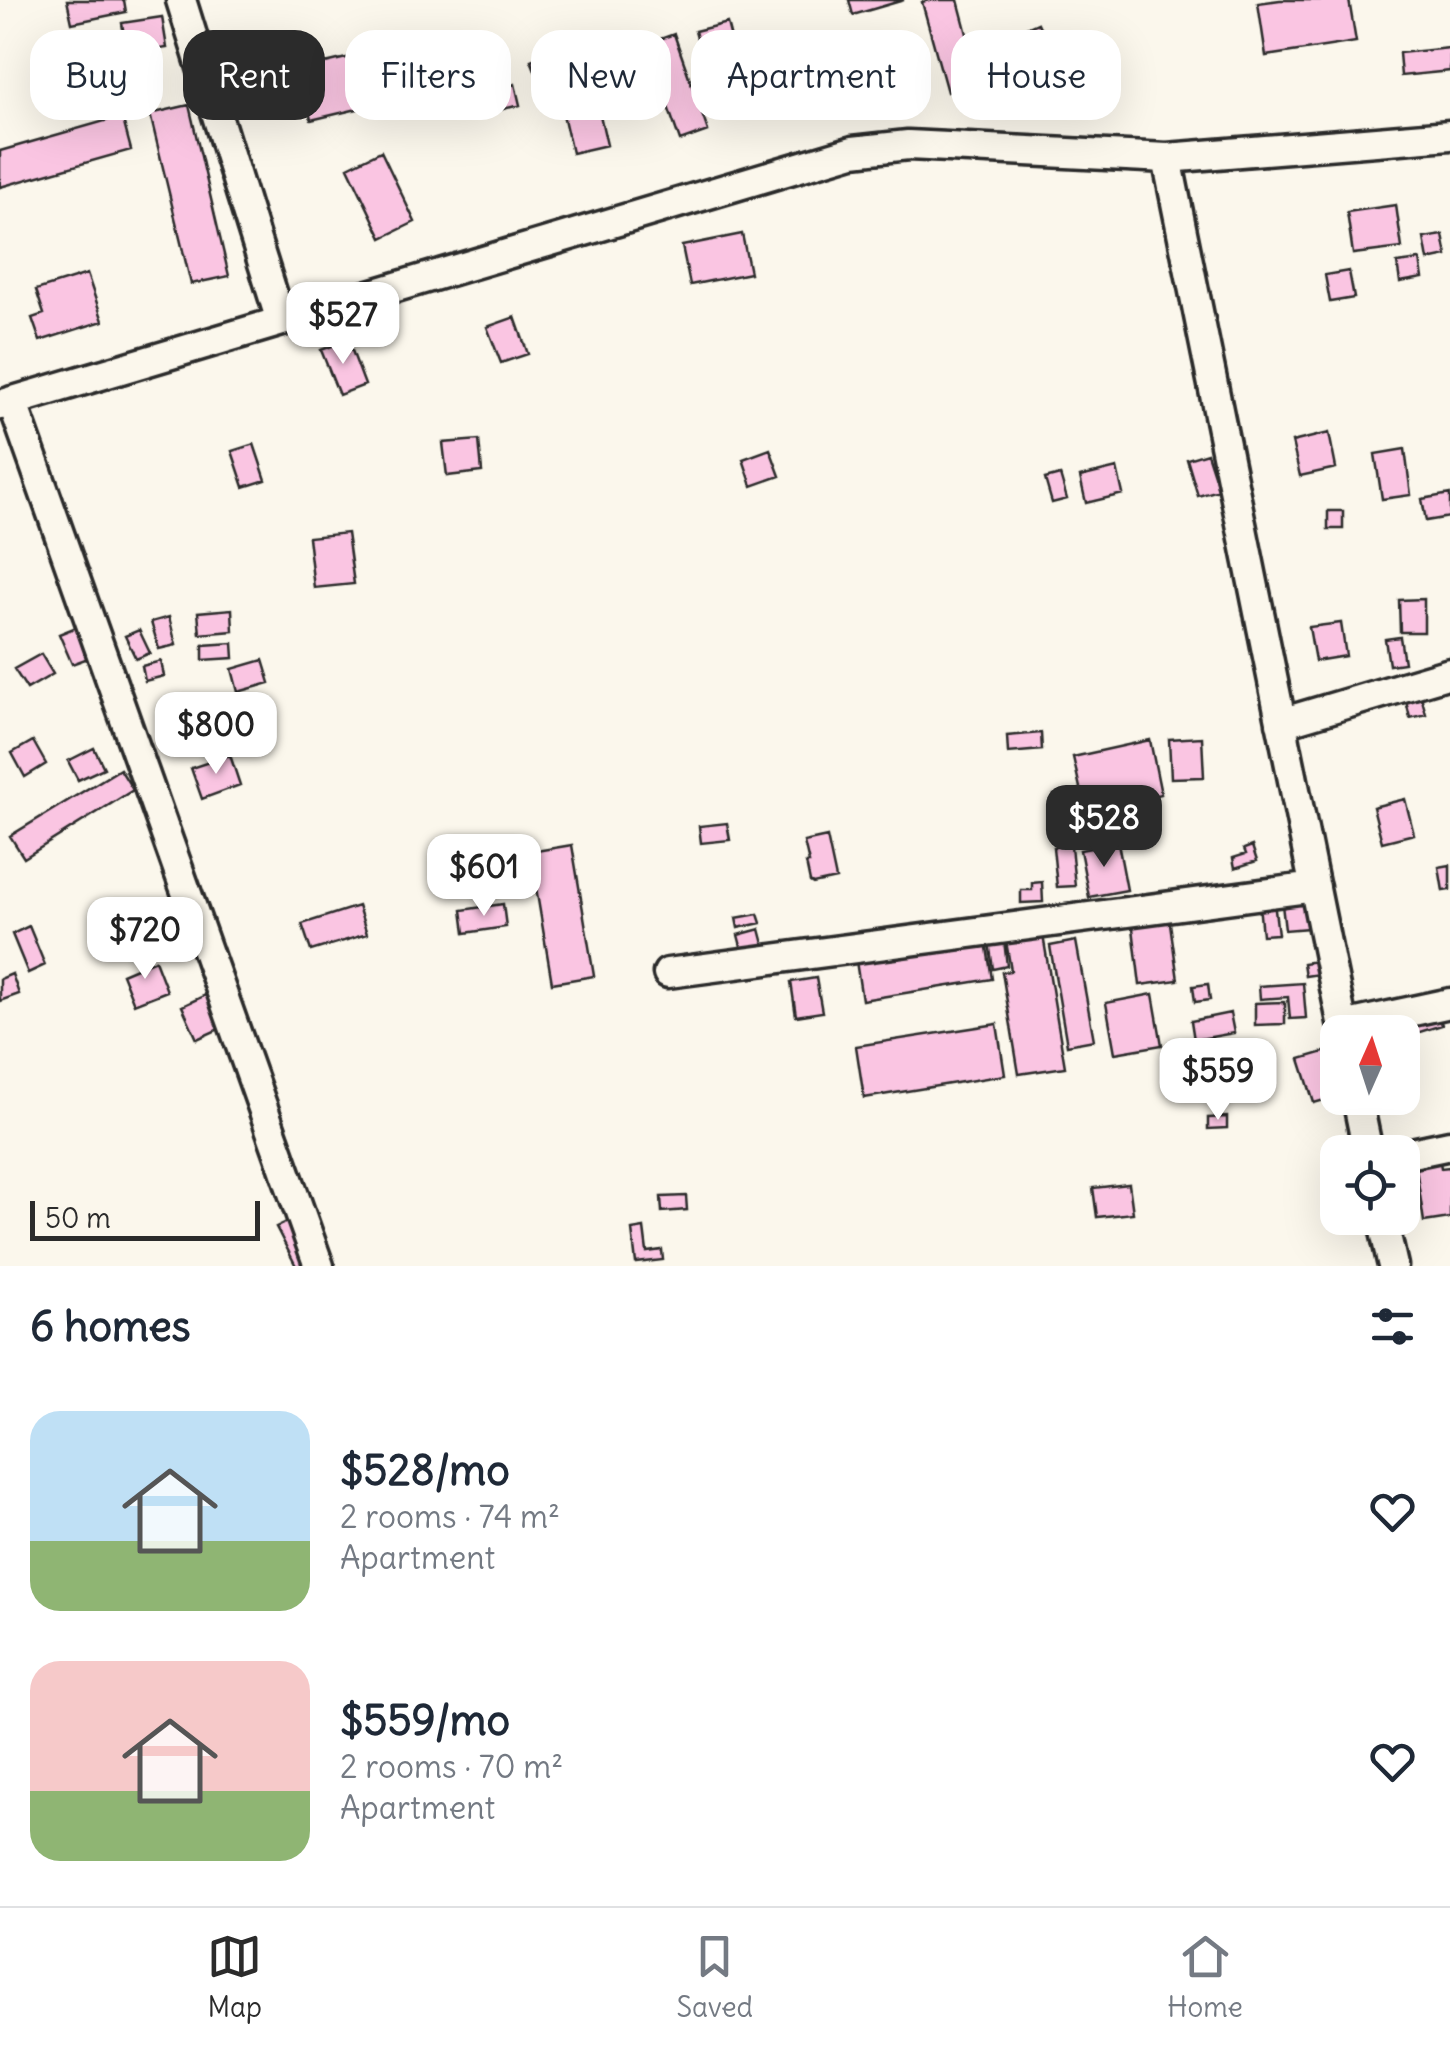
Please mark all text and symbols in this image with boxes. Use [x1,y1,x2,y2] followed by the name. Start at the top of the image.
[30,30,163,120] chip: Buy
[183,30,325,120] chip: Rent
[345,30,511,120] chip: Filters
[531,30,671,120] chip: New
[691,30,931,120] chip: Apartment
[951,30,1121,120] chip: House
[284,282,402,367] pin: $527
[308,294,378,335] text: $527
[157,692,275,777] pin: $800
[177,704,255,745] text: $800
[1045,785,1163,870] pin: $528
[1068,797,1140,838] text: $528
[425,834,543,919] pin: $601
[449,846,519,887] text: $601
[86,897,204,982] pin: $720
[109,909,181,950] text: $720
[1320,1015,1420,1115] north arrow
[1320,1015,1420,1235] map controls
[1159,1038,1277,1123] pin: $559
[1182,1050,1254,1091] text: $559
[1320,1135,1420,1235] button: locate
[30,1196,260,1240] scale bar
[45,1200,111,1236] text: 50 m
[1365,1299,1420,1354] icon: filters
[30,1300,191,1352] text: 6 homes
[340,1444,510,1496] text: $528/mo
[110,1451,230,1571] icon: home
[1365,1484,1420,1539] icon: heart
[340,1496,560,1537] text: 2 rooms · 74 m²
[340,1537,495,1578] text: Apartment
[340,1694,510,1746] text: $559/mo
[110,1701,230,1821] icon: home
[1365,1734,1420,1789] icon: heart
[340,1746,563,1787] text: 2 rooms · 70 m²
[340,1787,495,1828] text: Apartment
[207,1929,262,2025] tab: Map
[676,1929,753,2025] tab: Saved
[1167,1929,1243,2025] tab: Home

